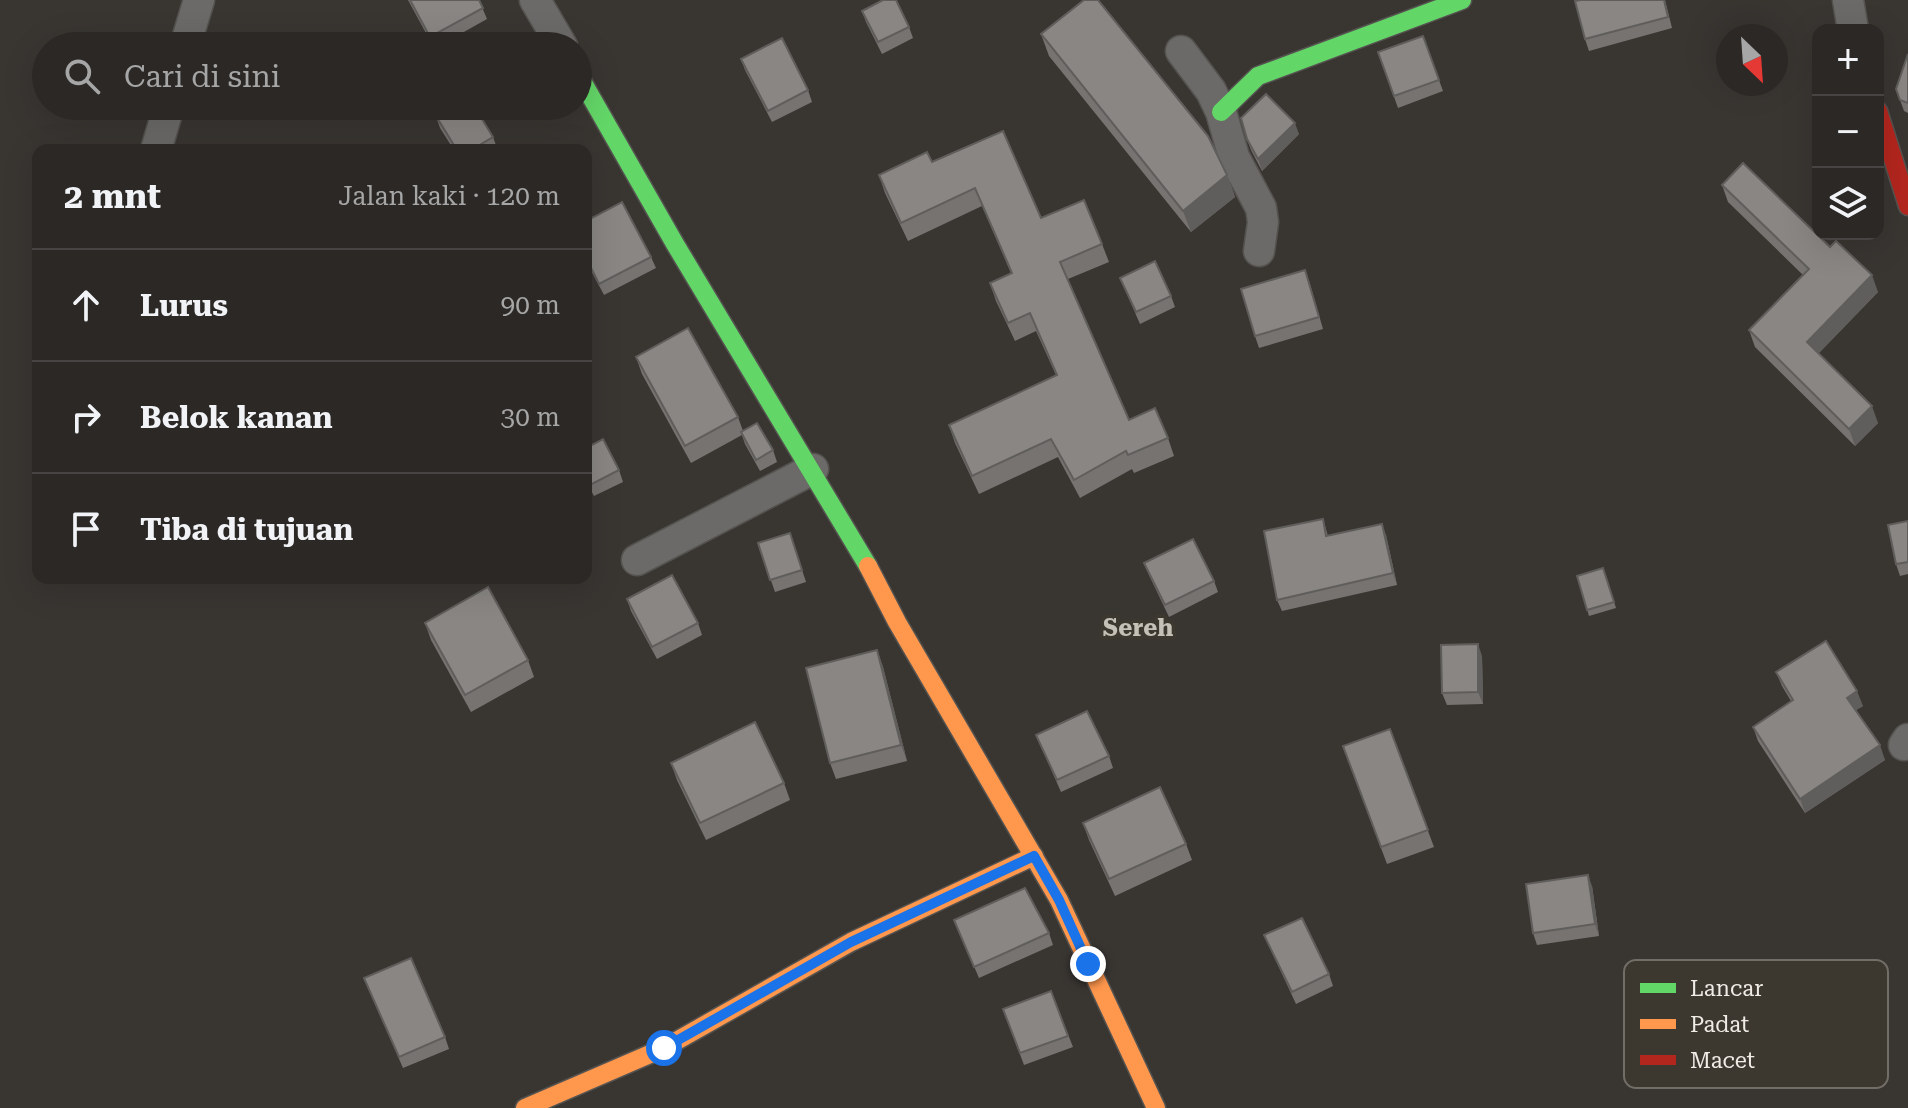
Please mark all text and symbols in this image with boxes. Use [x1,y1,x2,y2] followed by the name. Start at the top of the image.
[1716,24,1788,96] north arrow
[1812,24,1884,240] map controls
[1812,24,1884,96] button: +
[32,32,592,120] search box
[60,54,104,98] icon: search
[124,59,280,94] text: Cari di sini
[1812,96,1884,168] button: −
[1812,168,1884,240] button: layers
[64,176,161,216] text: 2 mnt
[338,181,560,211] text: Jalan kaki · 120 m
[64,283,108,327] icon: ahead
[140,288,228,323] text: Lurus
[501,290,560,320] text: 90 m
[64,395,108,439] icon: right
[140,400,333,435] text: Belok kanan
[501,402,560,432] text: 30 m
[64,507,108,551] icon: arrive
[140,512,353,547] text: Tiba di tujuan
[1103,614,1173,642] district label: Sereh
[1070,946,1106,982] route end
[1624,960,1888,1088] legend
[1690,976,1763,1001] text: Lancar
[1690,1012,1749,1037] text: Padat
[646,1030,682,1066] route start
[1690,1048,1755,1073] text: Macet

